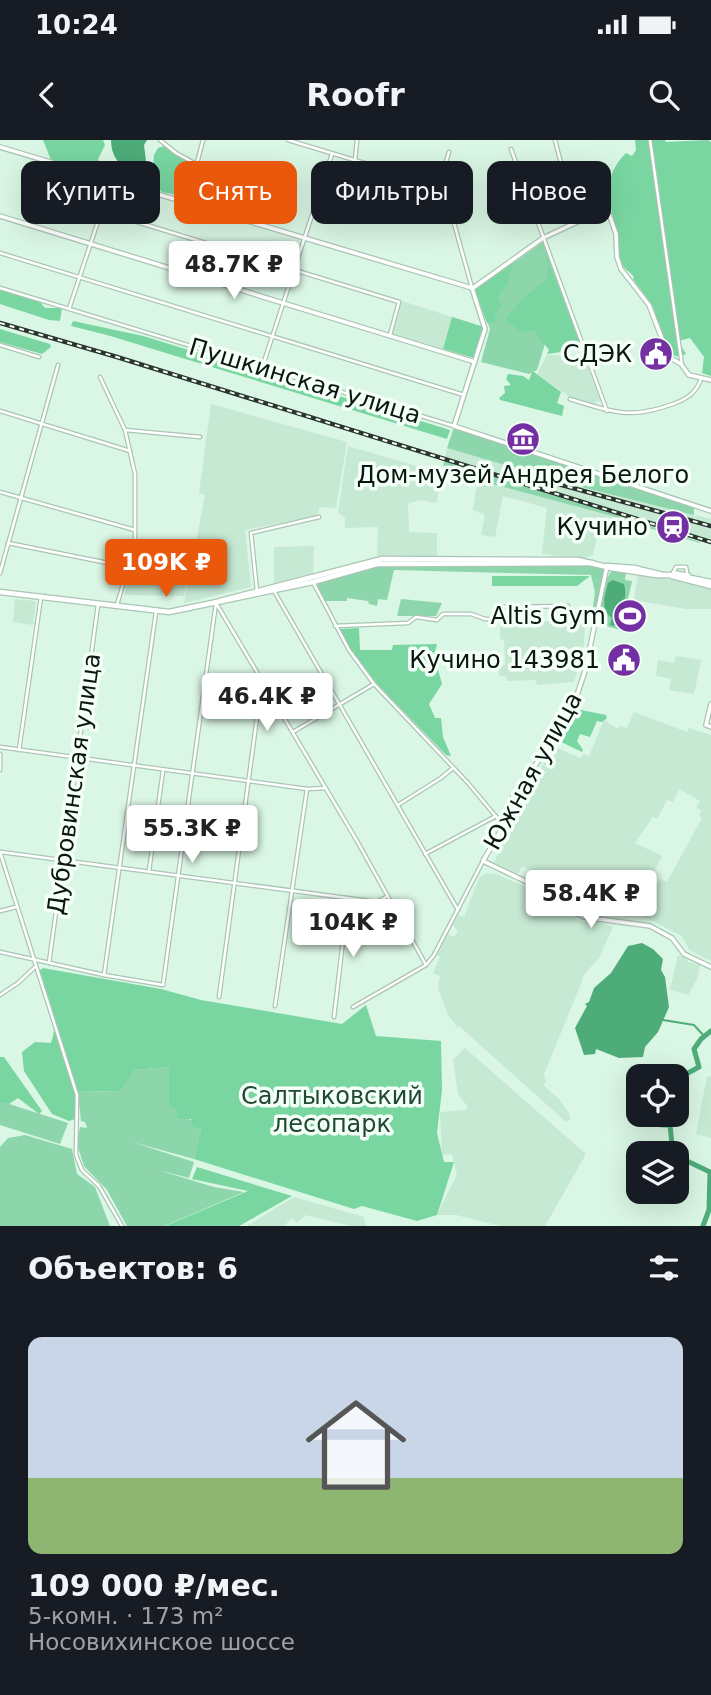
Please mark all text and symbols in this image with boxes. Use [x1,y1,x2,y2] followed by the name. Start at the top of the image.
[35,10,118,40] text: 10:24
[28,76,66,114] icon: back
[306,76,405,114] text: Roofr
[645,76,683,114] icon: search
[21,161,160,224] chip: Купить
[174,161,297,224] chip: Снять
[311,161,473,224] chip: Фильтры
[487,161,611,224] chip: Новое
[169,242,299,301] pin: 48.7K ₽
[185,251,283,277] text: 48.7K ₽
[186,332,424,430] street label: Пушкинская улица
[637,335,675,373] public building icon: СДЭК
[563,340,632,368] place label: СДЭК
[504,420,542,458] museum icon: Дом-музей Андрея Белого
[357,461,689,489] place label: Дом-музей Андрея Белого
[654,508,692,546] station icon: Кучино
[557,513,648,541] place label: Кучино
[109,540,223,599] pin: 109K ₽
[121,549,211,575] text: 109K ₽
[611,597,649,635] sports icon: Altis Gym
[491,602,606,630] place label: Altis Gym
[605,641,643,679] public building icon: Кучино 143981
[409,646,600,674] place label: Кучино 143981
[42,651,106,917] street label: Дубровинская улица
[202,674,332,733] pin: 46.4K ₽
[218,683,316,709] text: 46.4K ₽
[478,687,588,855] street label: Южная улица
[127,806,257,865] pin: 55.3K ₽
[143,815,241,841] text: 55.3K ₽
[526,870,656,930] pin: 58.4K ₽
[542,880,640,906] text: 58.4K ₽
[296,900,410,959] pin: 104K ₽
[308,909,398,935] text: 104K ₽
[626,1064,689,1204] map controls
[626,1064,689,1127] button: locate
[241,1082,423,1138] park label: Салтыковский лесопарк
[626,1141,689,1204] button: layers
[645,1249,683,1287] icon: filters
[28,1251,238,1286] text: Объектов: 6
[293,1382,419,1508] icon: home
[28,1568,280,1603] text: 109 000 ₽/мес.
[28,1603,223,1629] text: 5-комн. · 173 m²
[28,1629,295,1655] text: Носовихинское шоссе

